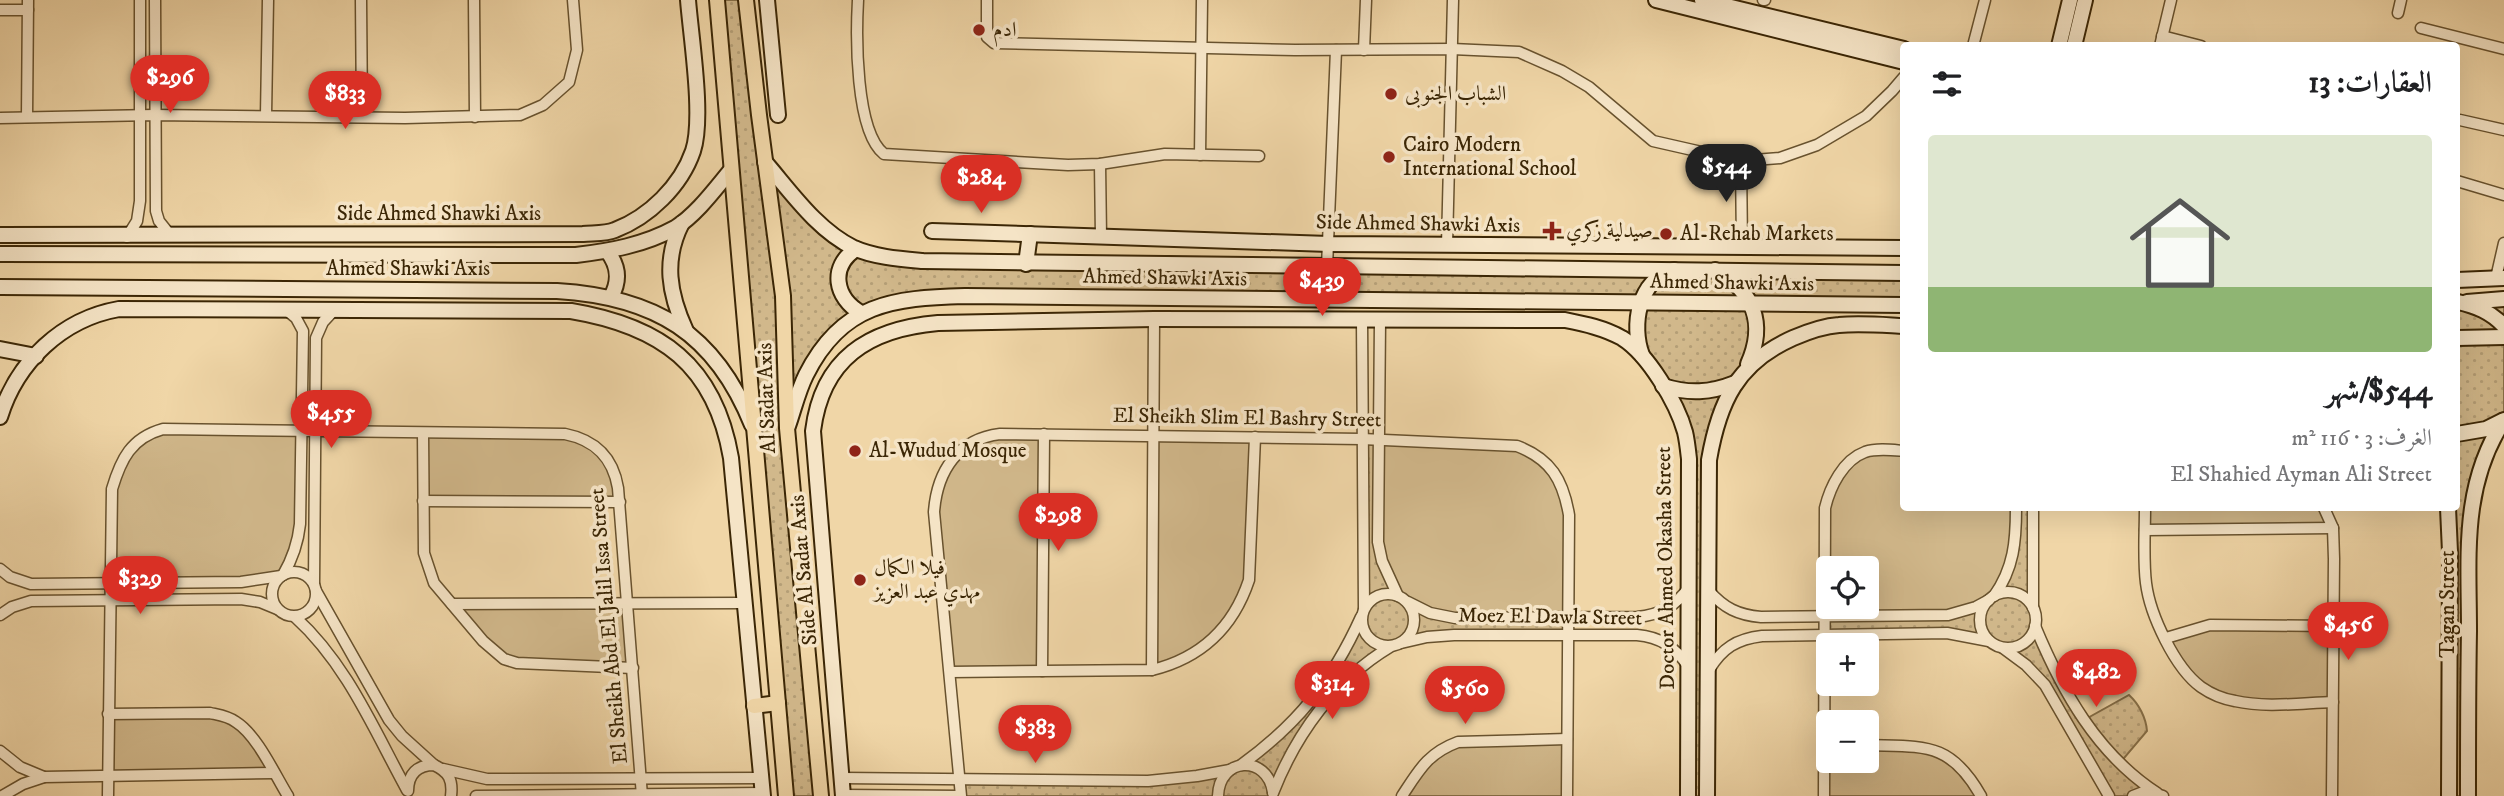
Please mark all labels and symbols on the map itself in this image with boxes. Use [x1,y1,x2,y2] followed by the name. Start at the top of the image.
[993,17,1017,47] place label: ادم
[971,22,987,38] marker: ادم
[129,55,211,115] pin: $296
[304,72,386,131] pin: $833
[1405,81,1506,108] place label: الشباب الجنوبى
[1383,86,1399,102] marker: الشباب الجنوبى
[1403,132,1577,182] place label: Cairo Modern International School
[1685,144,1767,204] pin: $544
[1381,149,1397,165] marker: Cairo Modern International School
[940,156,1022,215] pin: $284
[337,201,541,227] street label: Side Ahmed Shawki Axis
[1316,209,1520,239] street label: Side Ahmed Shawki Axis
[1566,218,1653,246] place label: صيدلية زكري
[1680,221,1834,247] place label: Al-Rehab Markets
[1544,223,1560,239] marker: صيدلية زكري
[1658,226,1674,242] marker: Al-Rehab Markets
[326,256,490,282] street label: Ahmed Shawki Axis
[1281,258,1363,318] pin: $439
[1083,264,1247,292] street label: Ahmed Shawki Axis
[1650,269,1814,297] street label: Ahmed Shawki Axis
[752,342,782,454] street label: Al Sadat Axis
[290,391,372,450] pin: $455
[1113,403,1382,433] street label: El Sheikh Slim El Bashry Street
[869,438,1027,464] place label: Al-Wudud Mosque
[847,443,863,459] marker: Al-Wudud Mosque
[1651,446,1681,690] street label: Doctor Ahmed Okasha Street
[584,487,634,765] street label: El Sheikh Abd El Jalil Issa Street
[784,494,824,646] street label: Side Al Sadat Axis
[1017,494,1099,553] pin: $298
[2435,550,2461,658] street label: Tagan Street
[872,555,980,607] place label: فيلا الكمال مهدي عبد العزيز
[99,556,181,616] pin: $329
[852,572,868,588] marker: فيلا الكمال مهدي عبد العزيز
[1458,602,1642,632] street label: Moez El Dawla Street
[2307,602,2389,662] pin: $456
[2055,650,2137,709] pin: $482
[1291,662,1373,721] pin: $314
[1424,666,1506,726] pin: $560
[994,706,1076,765] pin: $383

